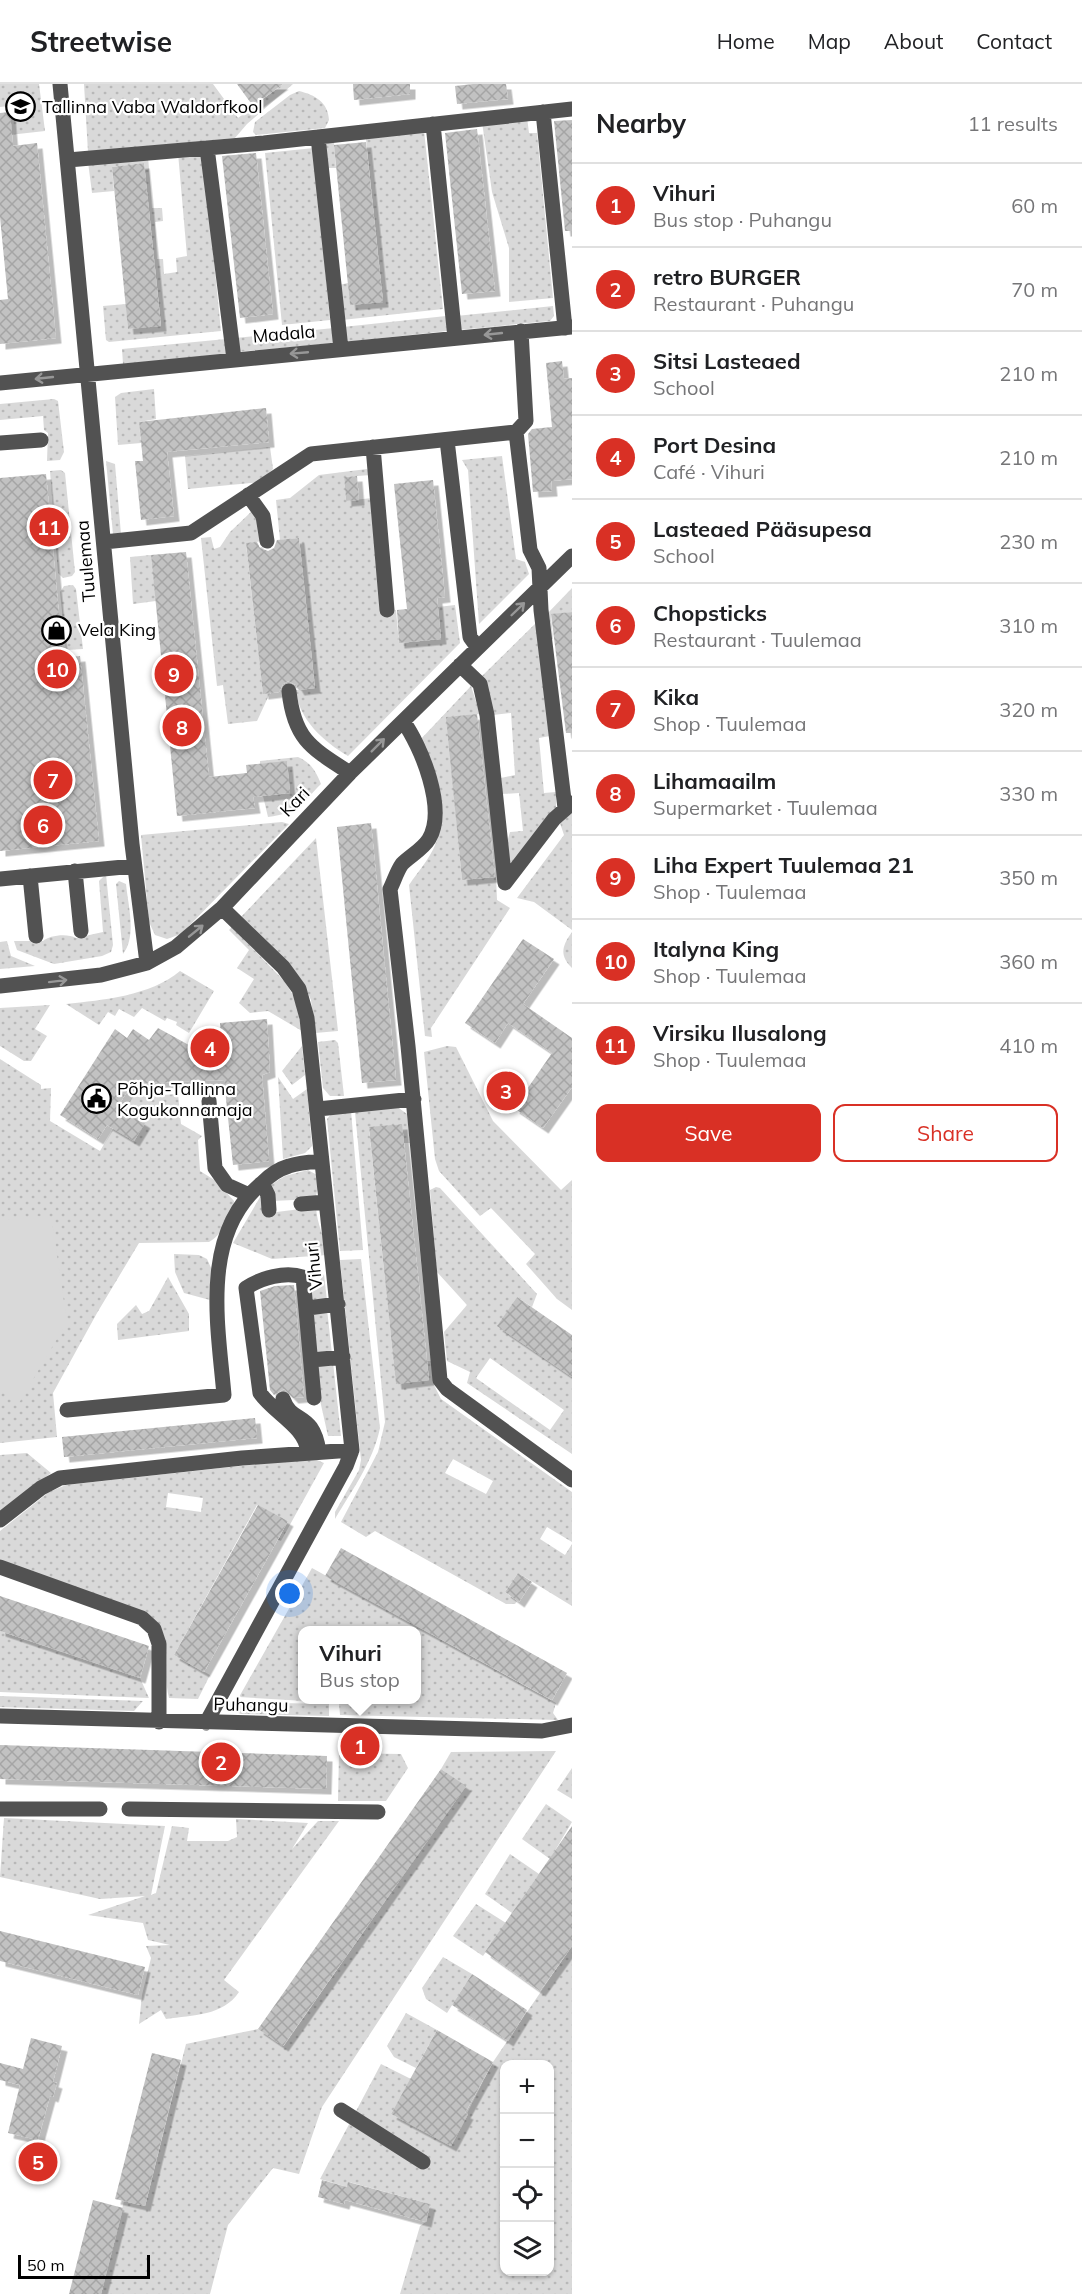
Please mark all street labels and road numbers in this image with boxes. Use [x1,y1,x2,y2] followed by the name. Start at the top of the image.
[252,319,316,348] street label: Madala
[70,519,101,603] street label: Tuulemaa
[275,782,314,822] street label: Kari
[300,1241,327,1291] street label: Vihuri
[213,1692,289,1717] street label: Puhangu

